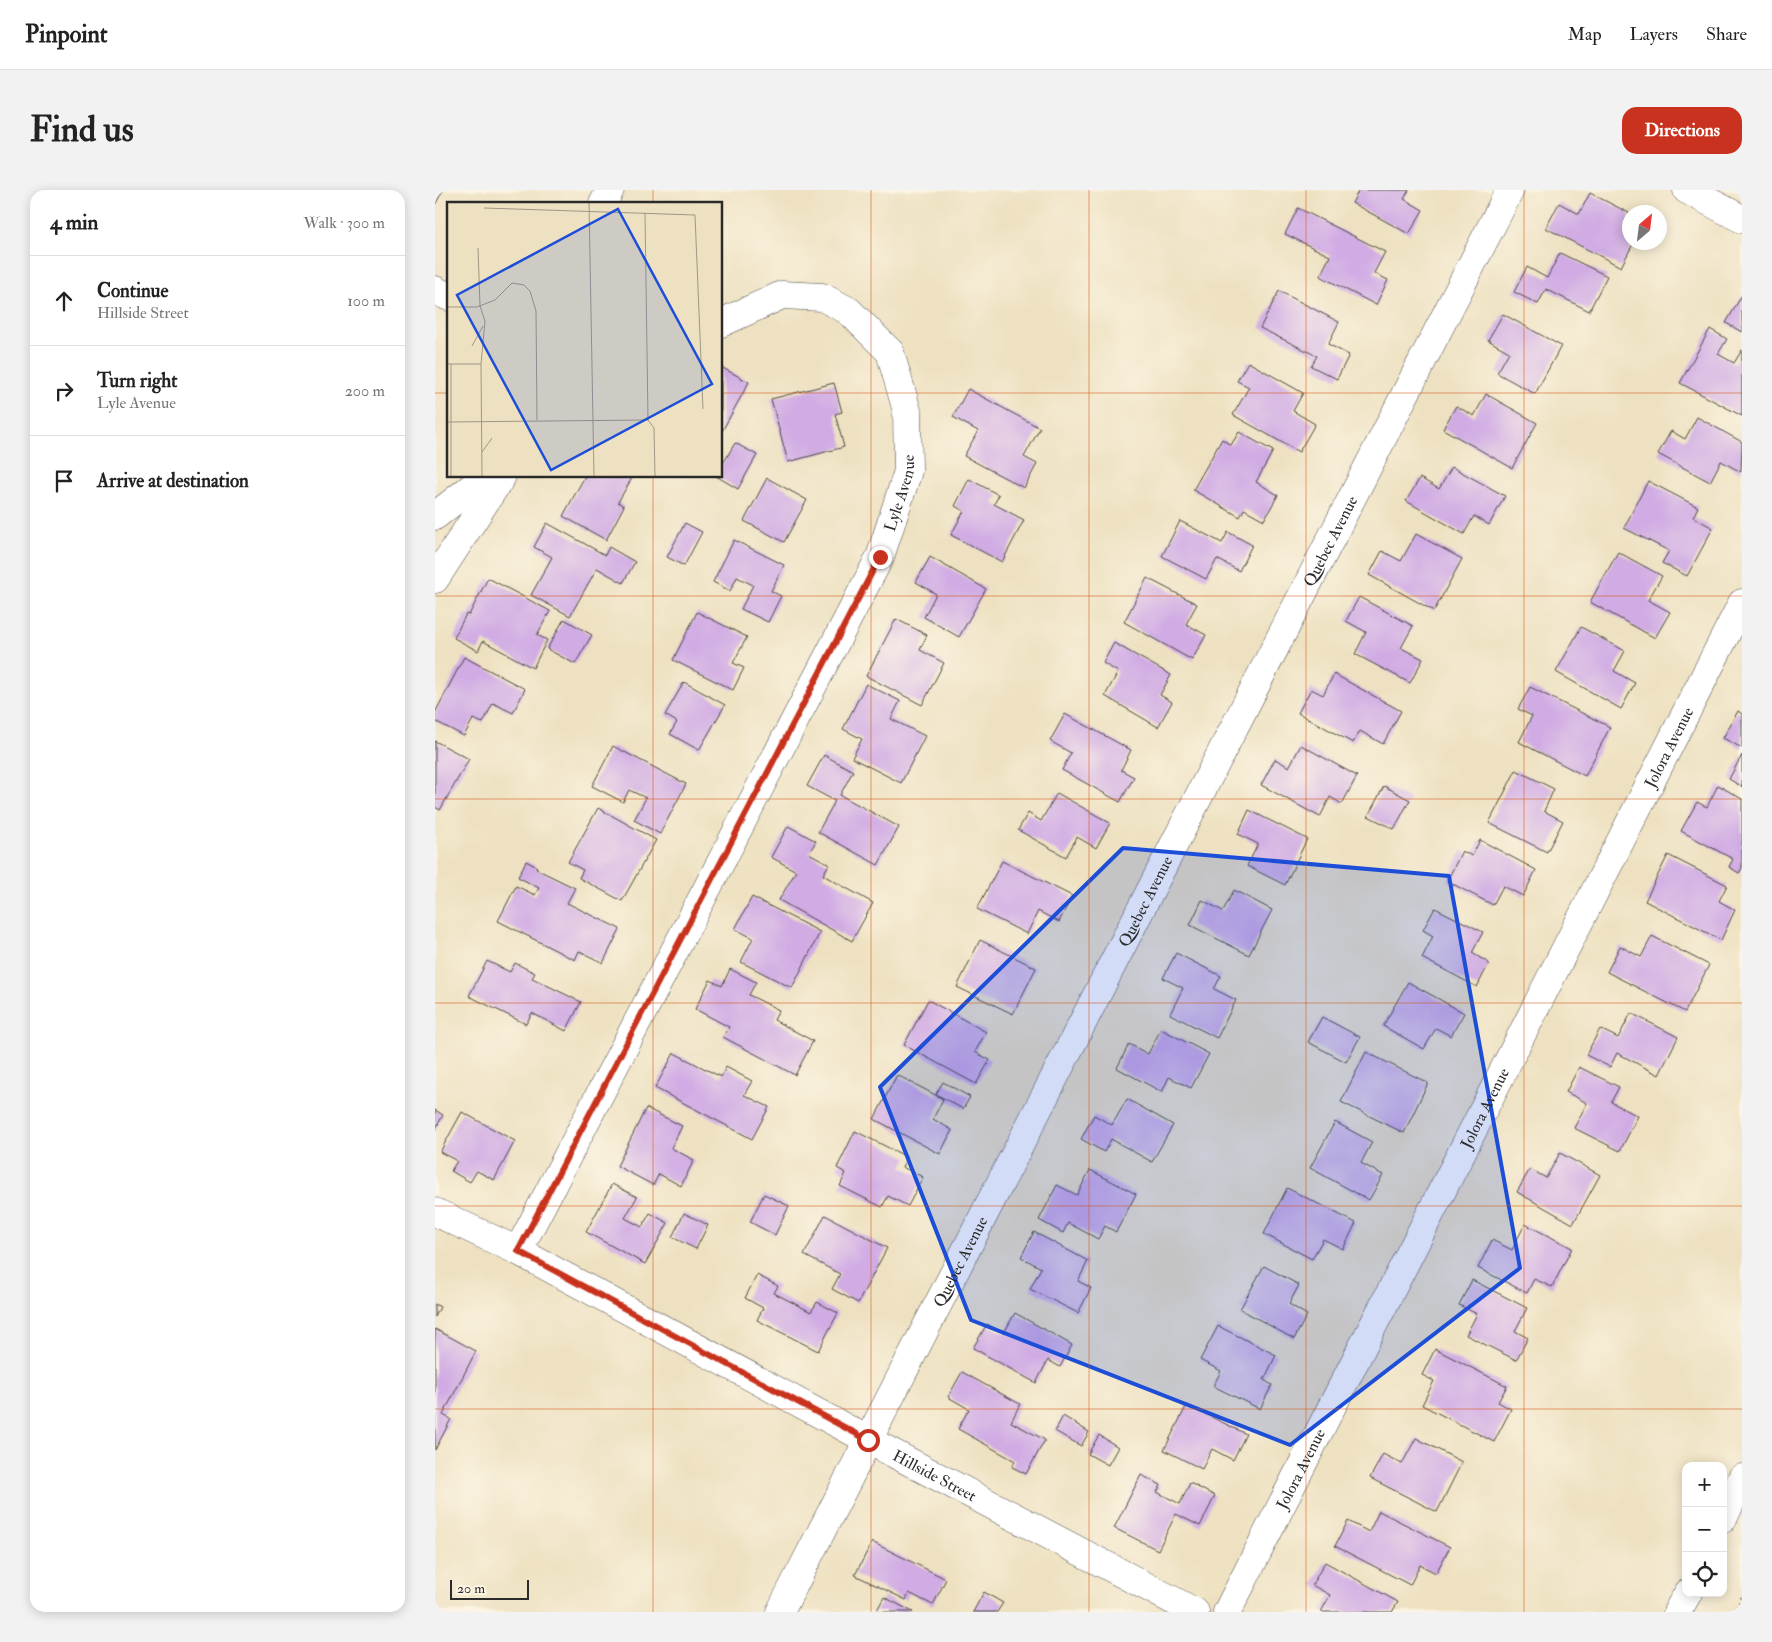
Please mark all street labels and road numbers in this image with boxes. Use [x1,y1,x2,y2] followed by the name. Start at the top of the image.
[880,454,919,534] street label: Lyle Avenue
[1299,492,1362,590] street label: Quebec Avenue
[1640,704,1698,793] street label: Jolora Avenue
[1114,853,1177,950] street label: Quebec Avenue
[1456,1064,1514,1153] street label: Jolora Avenue
[929,1213,993,1311] street label: Quebec Avenue
[1272,1425,1330,1514] street label: Jolora Avenue
[889,1446,980,1506] street label: Hillside Street

